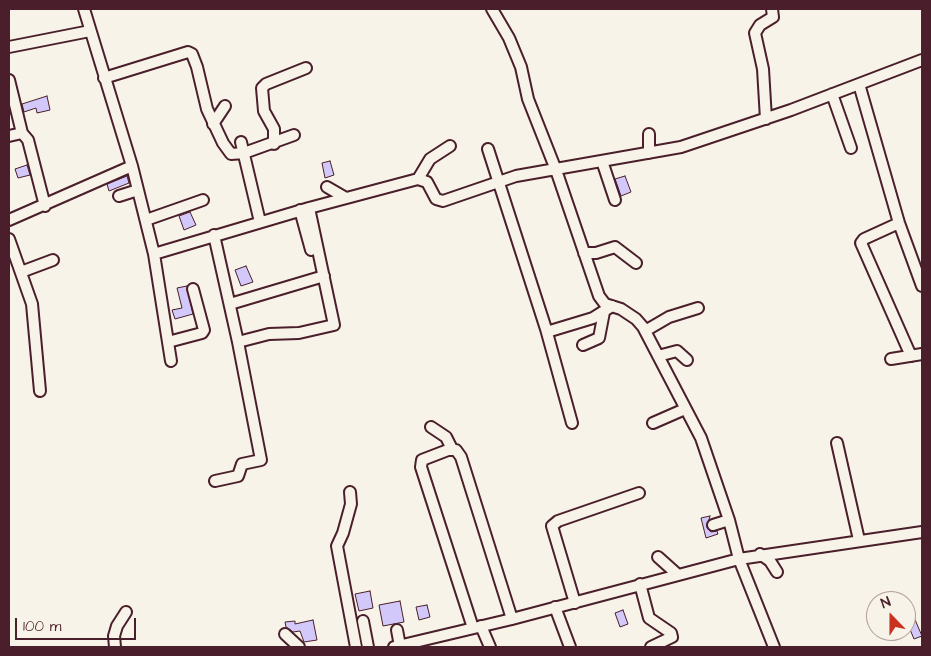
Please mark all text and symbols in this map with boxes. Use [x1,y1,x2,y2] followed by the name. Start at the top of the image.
[866,591,916,641] north arrow
[878,592,894,614] text: N
[18,608,139,640] scale bar
[23,616,62,637] text: 100 m

